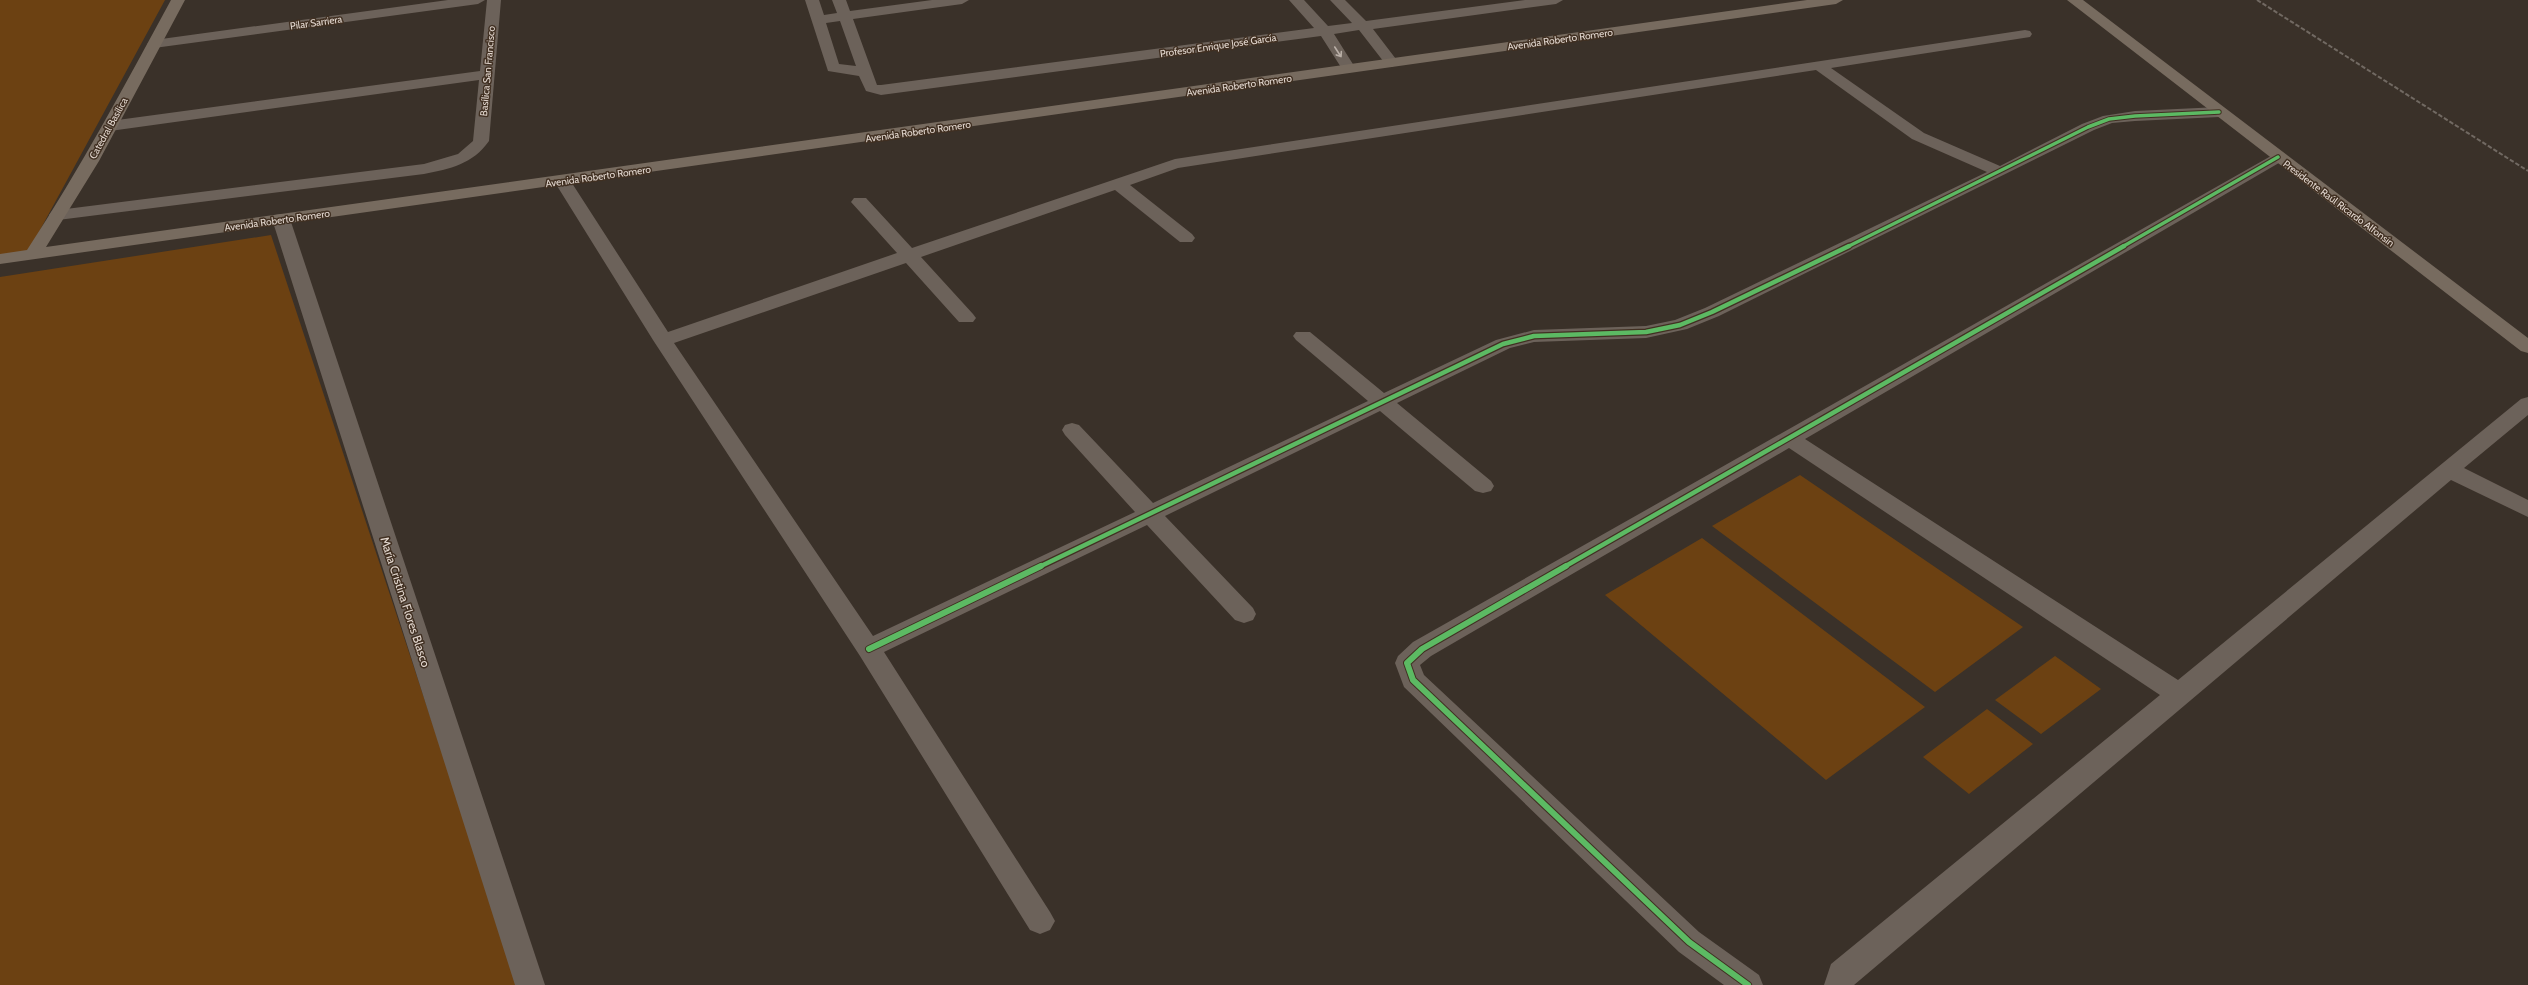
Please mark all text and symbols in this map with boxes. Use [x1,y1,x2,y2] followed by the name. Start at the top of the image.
[289,12,343,33] street label: Pilar Sarriera
[477,25,498,117] street label: Basílica San Francisco
[1507,26,1614,53] street label: Avenida Roberto Romero
[1159,31,1277,60] street label: Profesor Enrique José García
[1334,46,1342,57] one-way arrow
[1186,72,1293,99] street label: Avenida Roberto Romero
[86,95,131,161] street label: Catedral Basílica
[865,118,972,145] street label: Avenida Roberto Romero
[2281,157,2397,250] street label: Presidente Raúl Ricardo Alfonsín
[545,163,652,190] street label: Avenida Roberto Romero
[224,207,331,234] street label: Avenida Roberto Romero
[377,535,434,669] street label: María Cristina Flores Blasco

